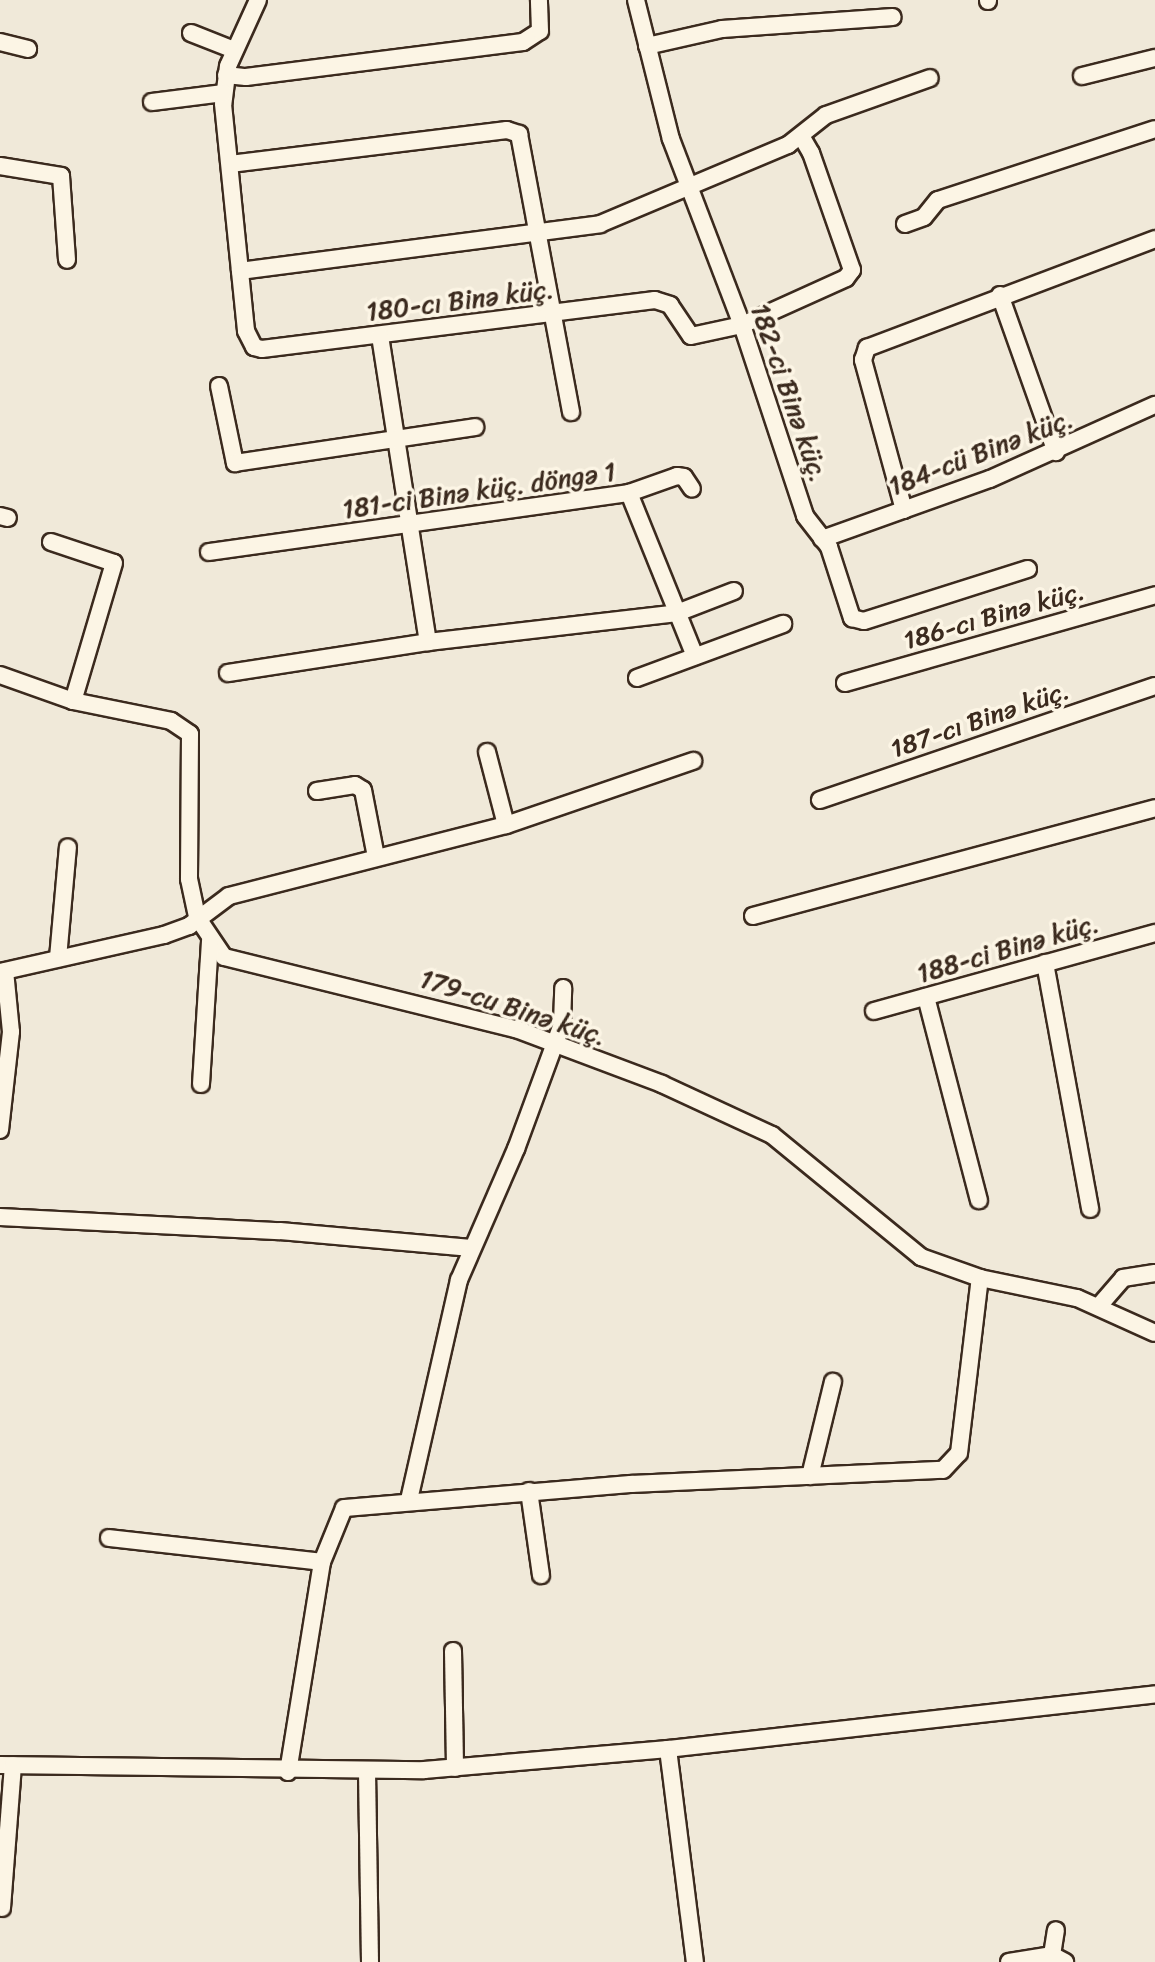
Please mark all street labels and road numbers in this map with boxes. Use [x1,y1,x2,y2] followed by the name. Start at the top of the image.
[365,274,555,328] street label: 180-cı Binə küç.
[744,299,834,487] street label: 182-ci Binə küç.
[884,403,1078,503] street label: 184-cü Binə küç.
[340,456,618,526] street label: 181-ci Binə küç. döngə 1
[900,575,1088,657] street label: 186-cı Binə küç.
[887,675,1073,765] street label: 187-cı Binə küç.
[913,908,1103,990] street label: 188-ci Binə küç.
[416,963,610,1053] street label: 179-cu Binə küç.

